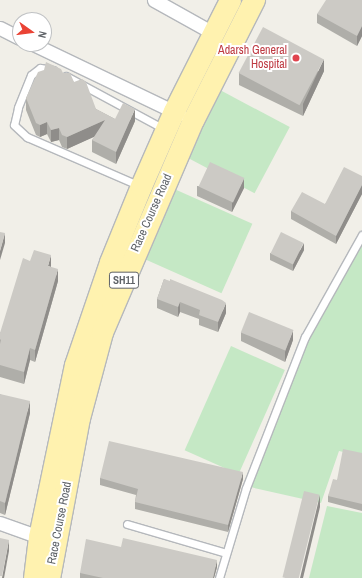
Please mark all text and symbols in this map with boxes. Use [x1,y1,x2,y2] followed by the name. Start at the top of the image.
[12,12,52,52] north arrow
[35,30,50,40] text: N
[218,44,287,72] place label: Adarsh General Hospital
[290,52,302,64] marker: Adarsh General Hospital
[128,172,176,254] street label: Race Course Road
[108,271,140,289] road number: SH11
[45,481,75,565] street label: Race Course Road

